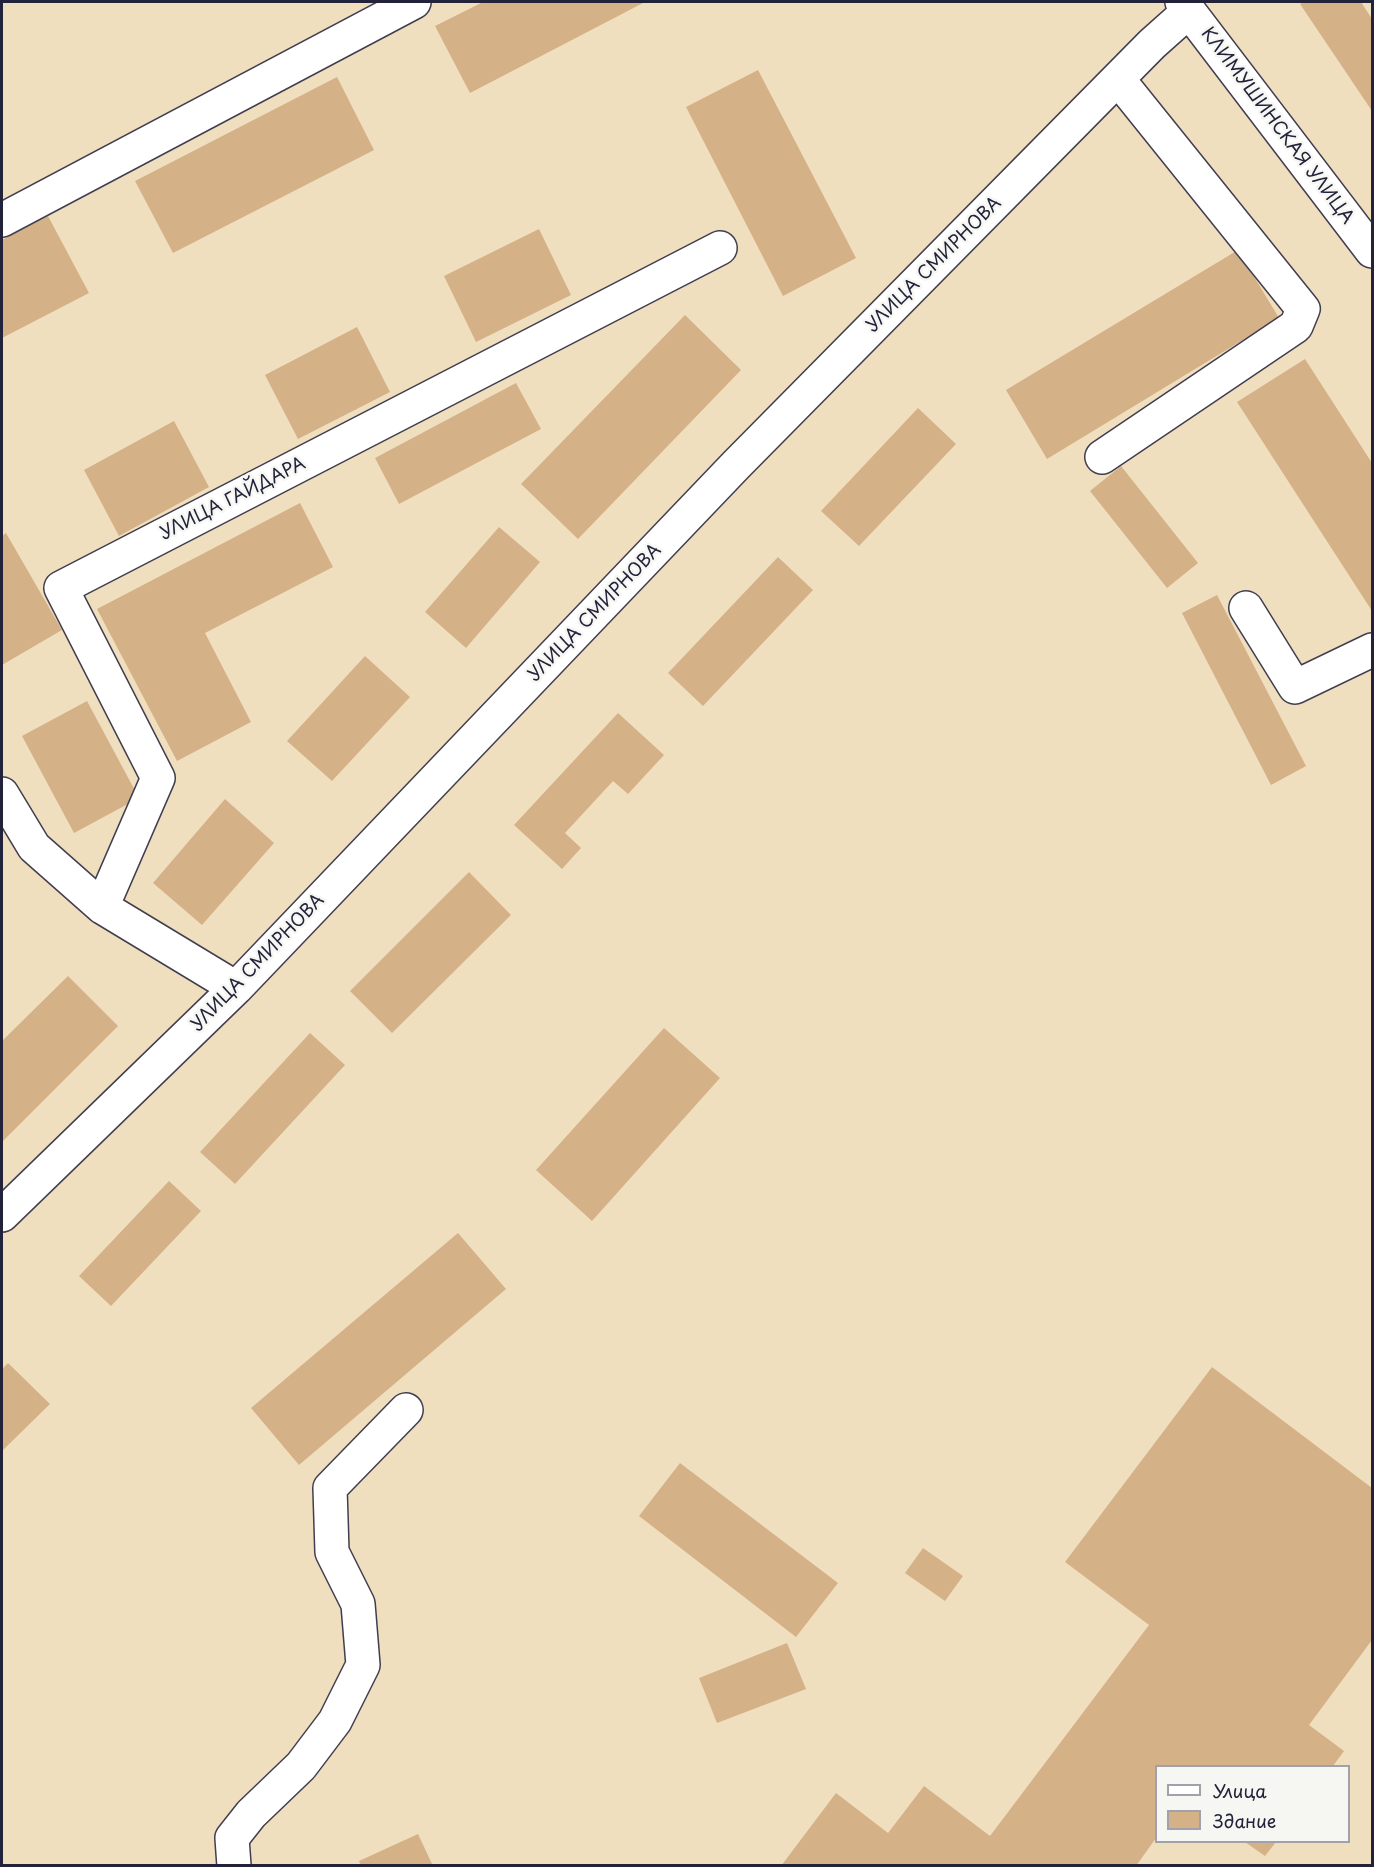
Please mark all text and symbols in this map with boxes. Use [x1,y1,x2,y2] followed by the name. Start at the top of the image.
[1196,23,1358,229] street label: КЛИМУШИНСКАЯ УЛИЦА
[862,193,1006,337] street label: УЛИЦА СМИРНОВА
[157,453,309,545] street label: УЛИЦА ГАЙДАРА
[524,540,666,686] street label: УЛИЦА СМИРНОВА
[187,890,329,1036] street label: УЛИЦА СМИРНОВА
[1155,1765,1350,1843] legend
[1213,1777,1267,1804] text: Улица
[1213,1807,1276,1834] text: Здание

